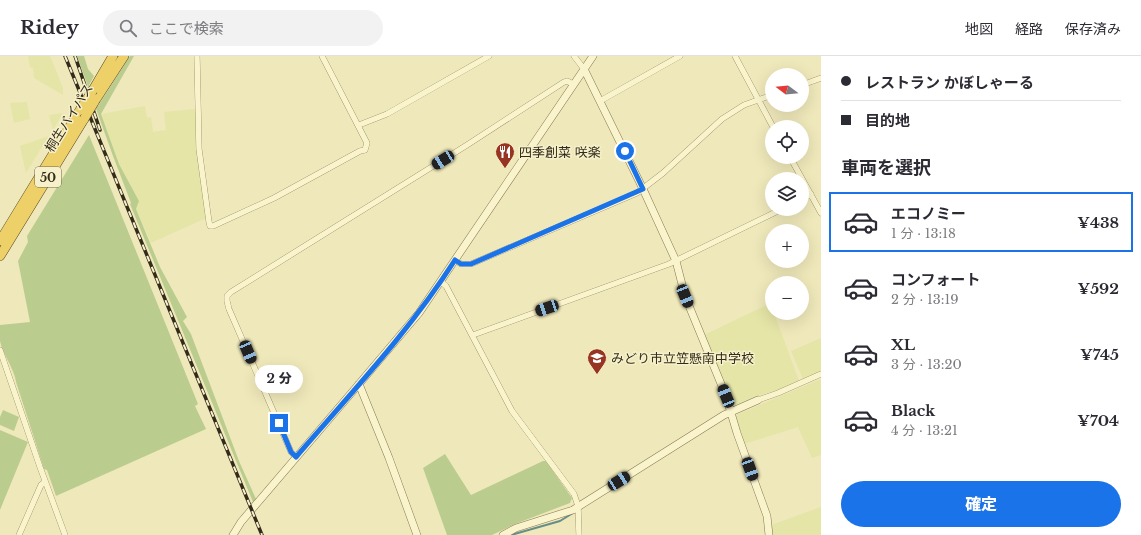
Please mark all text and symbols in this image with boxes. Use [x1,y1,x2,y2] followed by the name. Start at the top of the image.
[103,10,383,46] search box
[20,16,79,39] text: Ridey
[117,17,139,39] icon: search
[149,19,224,38] text: ここで検索
[965,20,993,38] text: 地図
[1015,20,1043,38] text: 経路
[1065,20,1121,38] text: 保存済み
[765,68,809,112] north arrow
[765,68,809,320] map controls
[865,73,1034,92] text: レストラン かぼしゃーる
[41,81,97,155] street label: 桐生バイパス
[865,111,910,130] text: 目的地
[765,120,809,164] button: locate
[494,141,516,169] restaurant icon: 四季創菜 咲楽
[616,142,634,160] route start
[519,144,601,161] place label: 四季創菜 咲楽
[430,149,456,171] car
[841,157,931,179] text: 車両を選択
[35,167,61,187] road number: 50
[765,172,809,216] button: layers
[843,204,879,240] icon: car
[891,204,966,223] text: エコノミー
[1077,213,1119,232] text: ¥438
[765,224,809,268] button: +
[891,225,956,242] text: 1 分 · 13:18
[843,270,879,306] icon: car
[891,270,981,289] text: コンフォート
[765,276,809,320] button: −
[1077,279,1119,298] text: ¥592
[675,283,695,309] car
[891,291,959,308] text: 2 分 · 13:19
[534,298,560,318] car
[891,335,915,354] text: XL
[843,336,879,372] icon: car
[238,339,258,365] car
[1080,345,1119,364] text: ¥745
[586,347,608,375] school or university icon: みどり市立笠懸南中学校
[611,350,754,367] place label: みどり市立笠懸南中学校
[891,356,962,373] text: 3 分 · 13:20
[255,365,303,393] callout: 2 分
[267,370,291,387] text: 2 分
[716,383,736,409] car
[891,401,935,420] text: Black
[843,402,879,438] icon: car
[1077,411,1119,430] text: ¥704
[270,414,288,432] route end
[891,422,958,439] text: 4 分 · 13:21
[740,456,760,482] car
[606,470,632,492] car
[841,481,1121,527] button: 確定

